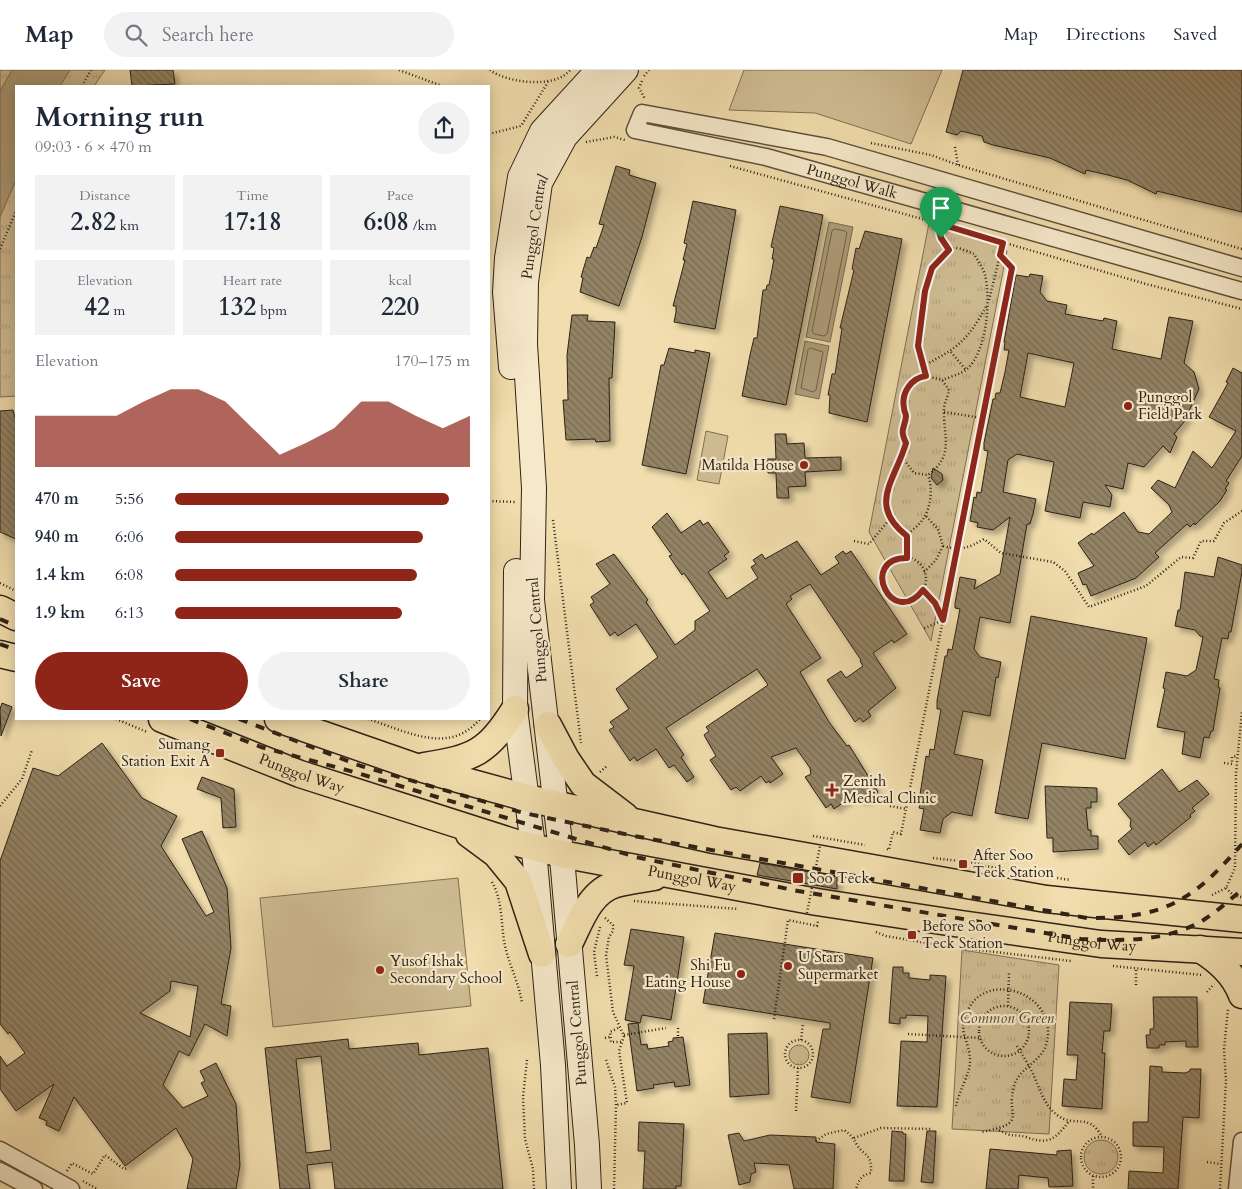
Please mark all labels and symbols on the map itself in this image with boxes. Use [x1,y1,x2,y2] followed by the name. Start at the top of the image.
[804,159,900,204] street label: Punggol Walk
[517,170,553,281] street label: Punggol Central
[920,187,962,238] pin
[1138,387,1202,424] place label: Punggol Field Park
[1122,400,1134,412] marker: Punggol Field Park
[701,455,794,475] place label: Matilda House
[798,459,810,471] marker: Matilda House
[522,576,552,684] street label: Punggol Central
[121,734,211,771] place label: Sumang Station Exit A
[214,747,226,759] marker: Sumang Station Exit A
[256,749,347,798] street label: Punggol Way
[843,771,937,808] place label: Zenith Medical Clinic
[825,783,839,797] marker: Zenith Medical Clinic
[973,845,1055,882] place label: After Soo Teck Station
[957,858,969,870] marker: After Soo Teck Station
[646,861,738,897] street label: Punggol Way
[809,868,869,888] place label: Soo Teck
[791,871,805,885] marker: Soo Teck
[922,916,1004,953] place label: Before Soo Teck Station
[1046,926,1137,956] street label: Punggol Way
[906,929,918,941] marker: Before Soo Teck Station
[798,947,878,984] place label: U Stars Supermarket
[390,951,502,988] place label: Yusof Ishak Secondary School
[645,955,731,992] place label: Shi Fu Eating House
[782,960,794,972] marker: U Stars Supermarket
[374,964,386,976] marker: Yusof Ishak Secondary School
[735,968,747,980] marker: Shi Fu Eating House
[562,979,592,1087] street label: Punggol Central
[960,1008,1055,1028] park label: Common Green

